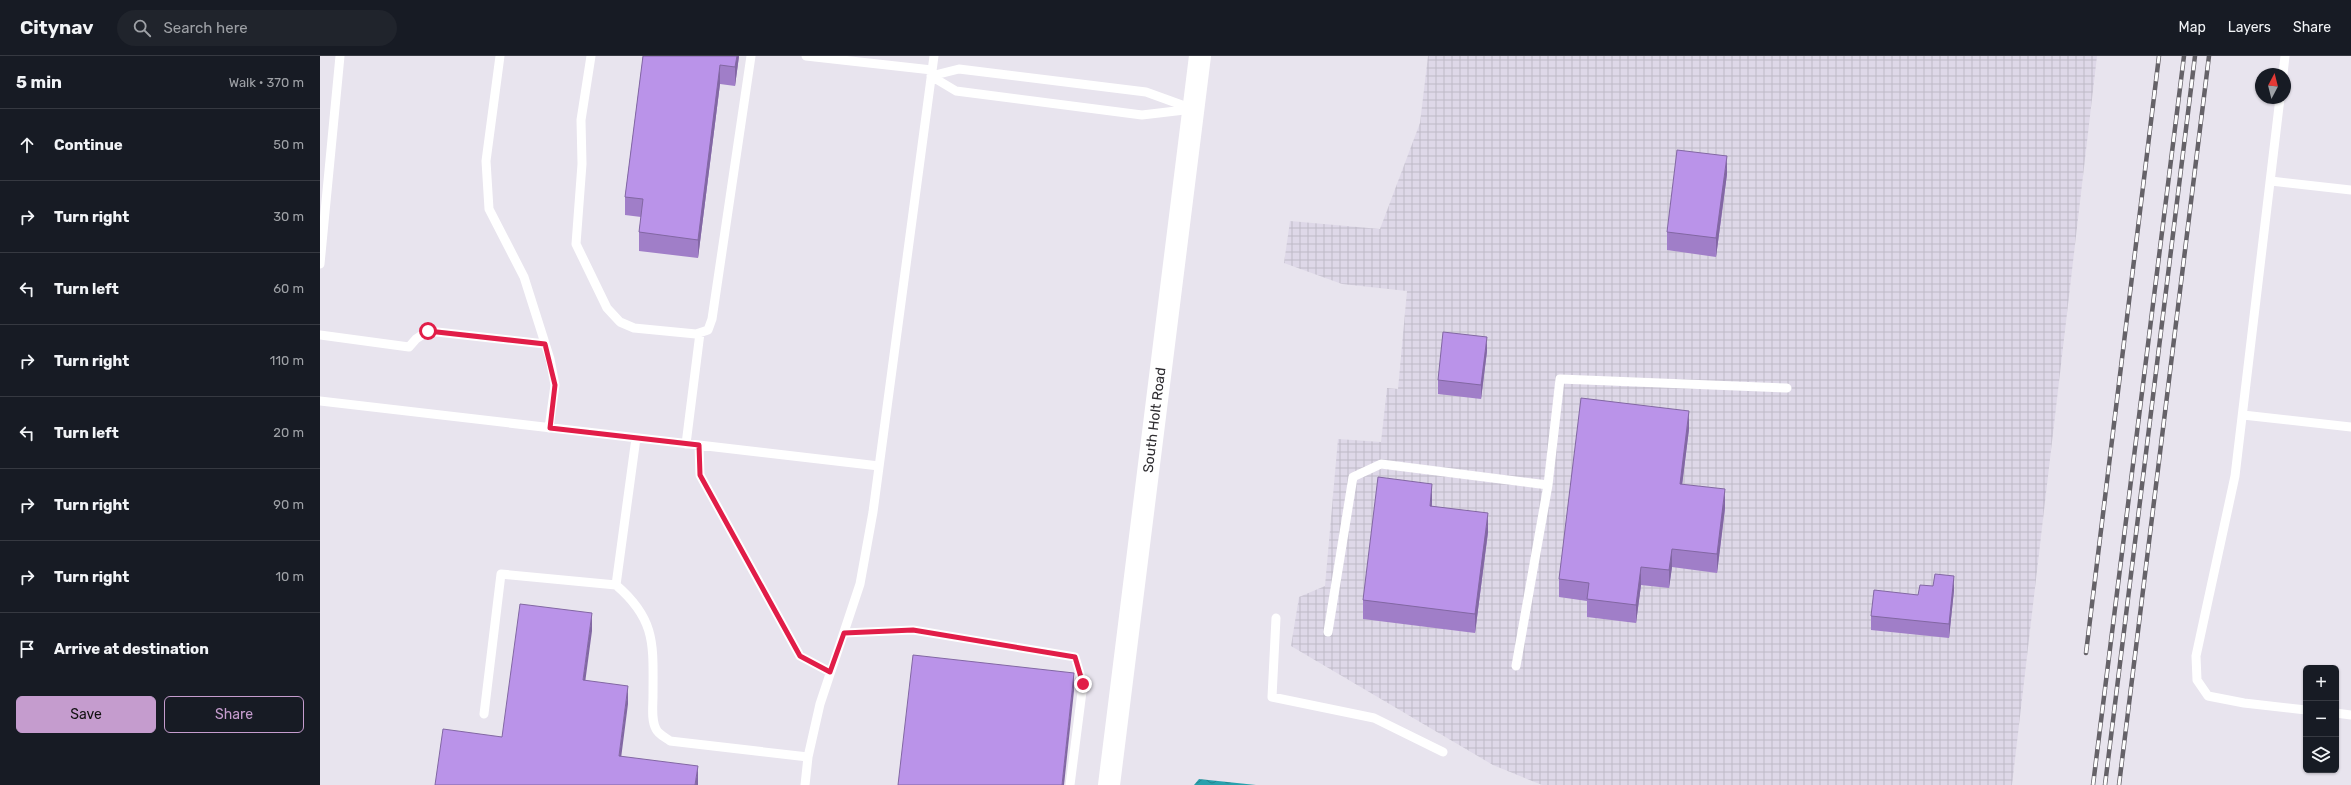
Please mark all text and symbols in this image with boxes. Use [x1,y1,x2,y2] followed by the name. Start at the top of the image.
[117,10,397,46] search box
[20,16,93,39] text: Citynav
[131,17,153,39] icon: search
[163,19,248,37] text: Search here
[2179,19,2206,36] text: Map
[2228,19,2271,36] text: Layers
[2293,19,2331,36] text: Share
[2255,68,2291,104] north arrow
[16,72,62,92] text: 5 min
[229,75,304,90] text: Walk · 370 m
[16,134,38,156] icon: ahead
[54,136,123,154] text: Continue
[273,137,304,152] text: 50 m
[16,206,38,228] icon: right
[54,208,129,226] text: Turn right
[273,209,304,224] text: 30 m
[16,278,38,300] icon: left
[54,280,119,298] text: Turn left
[273,281,304,296] text: 60 m
[419,322,437,340] route start
[16,350,38,372] icon: right
[54,352,129,370] text: Turn right
[270,353,304,368] text: 110 m
[1140,366,1169,474] street label: South Holt Road
[16,422,38,444] icon: left
[54,424,119,442] text: Turn left
[273,425,304,440] text: 20 m
[16,494,38,516] icon: right
[54,496,129,514] text: Turn right
[273,497,304,512] text: 90 m
[16,566,38,588] icon: right
[54,568,129,586] text: Turn right
[275,569,304,584] text: 10 m
[16,638,38,660] icon: arrive
[54,640,209,658] text: Arrive at destination
[2303,665,2339,773] map controls
[2303,665,2339,701] button: +
[1074,675,1092,693] route end
[16,696,156,733] button: Save
[164,696,304,733] button: Share
[2303,701,2339,737] button: −
[2303,737,2339,773] button: layers

